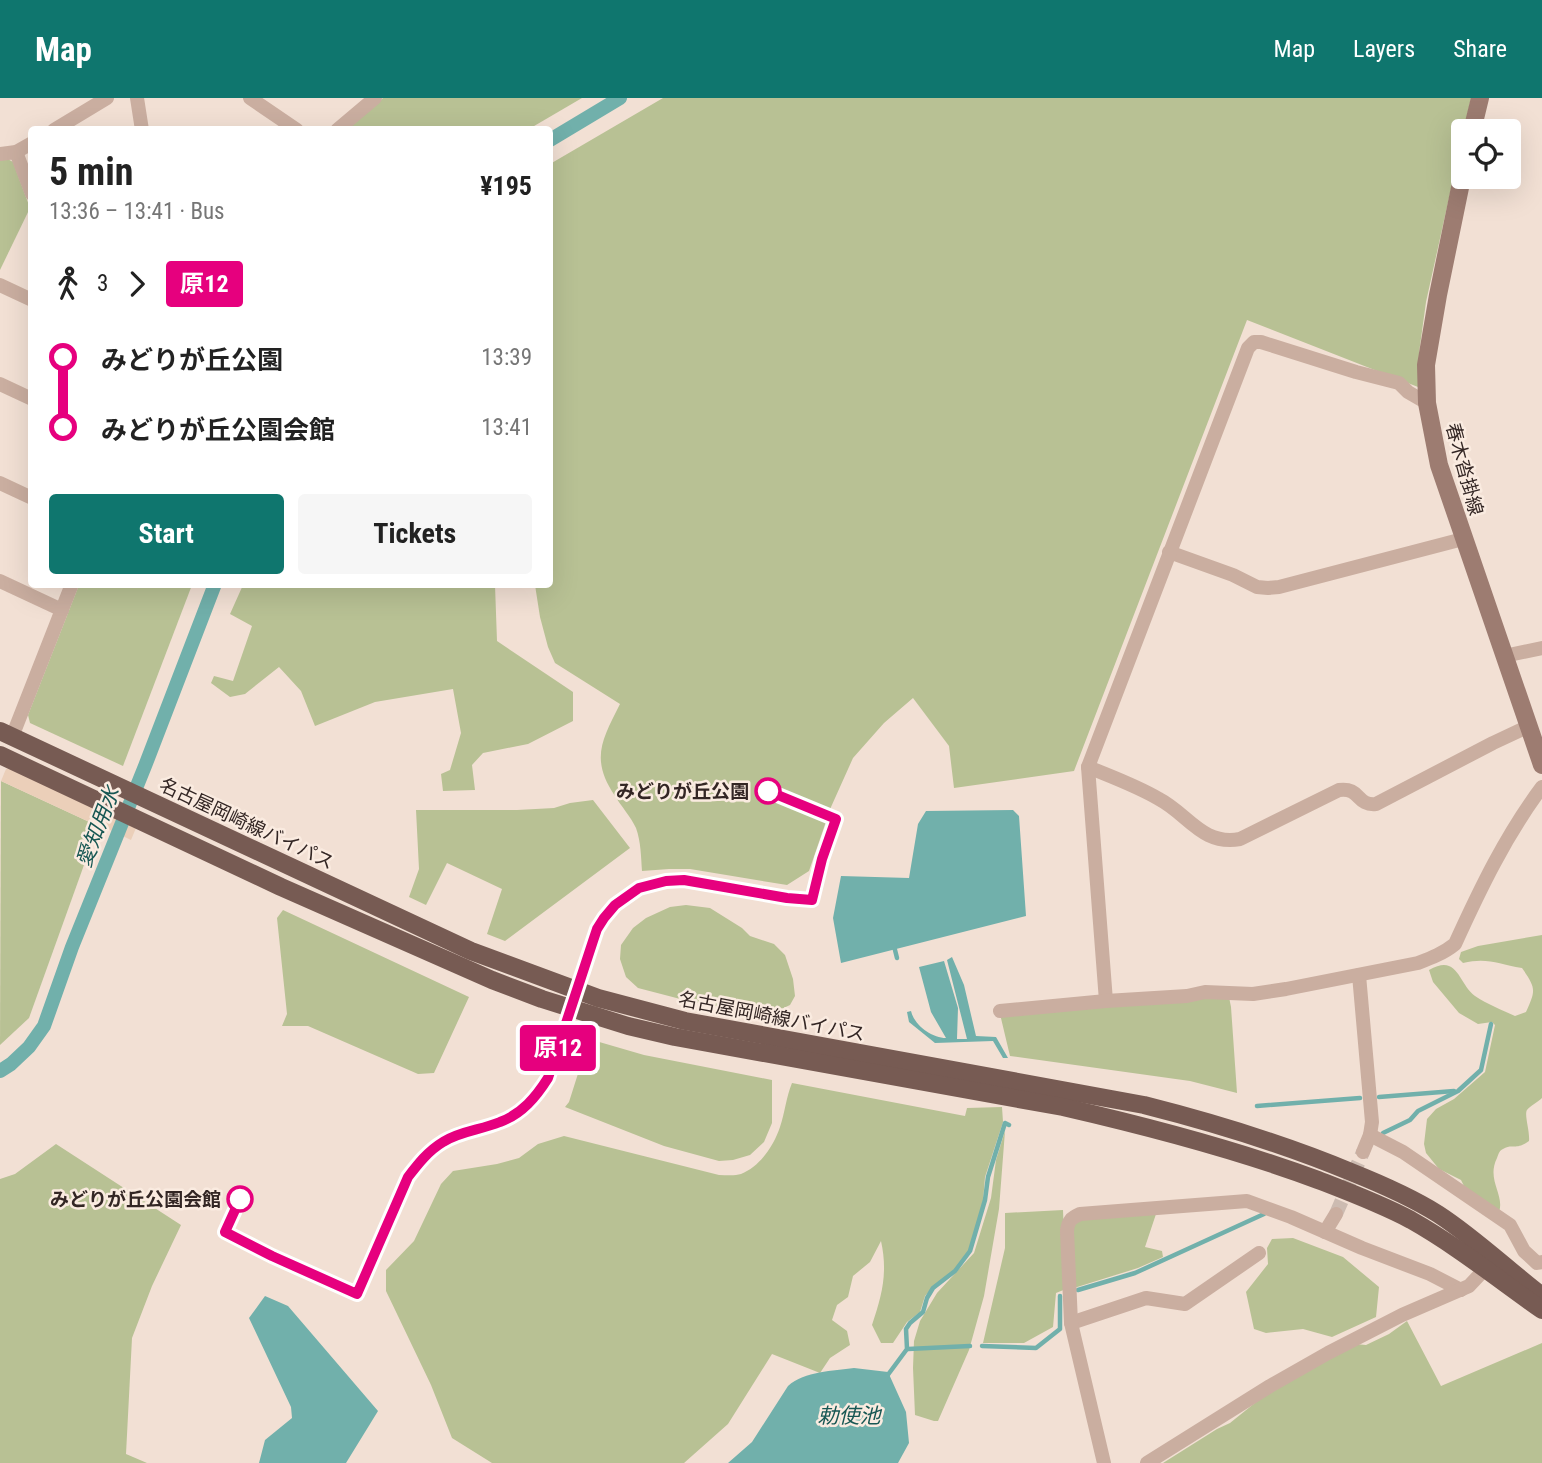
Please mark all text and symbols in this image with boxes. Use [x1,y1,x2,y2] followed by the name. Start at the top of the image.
[35,30,92,69] text: Map
[1274,35,1315,63] text: Map
[1353,35,1415,63] text: Layers
[1453,35,1507,63] text: Share
[1451,119,1521,189] map controls
[1451,119,1521,189] button: locate
[49,150,133,194] text: 5 min
[480,171,532,201] text: ¥195
[49,198,225,225] text: 13:36 – 13:41 · Bus
[49,265,87,303] icon: walk
[118,265,156,303] icon: forward
[97,270,108,297] text: 3
[180,270,229,298] text: 原12
[481,344,532,371] text: 13:39
[101,345,283,375] text: みどりが丘公園
[481,414,532,441] text: 13:41
[101,415,335,445] text: みどりが丘公園会館
[1441,420,1488,518] street label: 春木沓掛線
[49,494,284,574] button: Start
[298,494,532,574] button: Tickets
[156,773,338,874] street label: 名古屋岡崎線バイパス
[755,778,781,804] marker: みどりが丘公園
[616,780,749,803] place label: みどりが丘公園
[72,782,125,871] water label: 愛知用水
[677,987,867,1046] street label: 名古屋岡崎線バイパス
[518,1025,598,1071] line badge: 原12
[534,1034,582,1062] text: 原12
[227,1186,253,1212] marker: みどりが丘公園会館
[50,1188,221,1211] place label: みどりが丘公園会館
[818,1404,882,1428] water label: 勅使池

